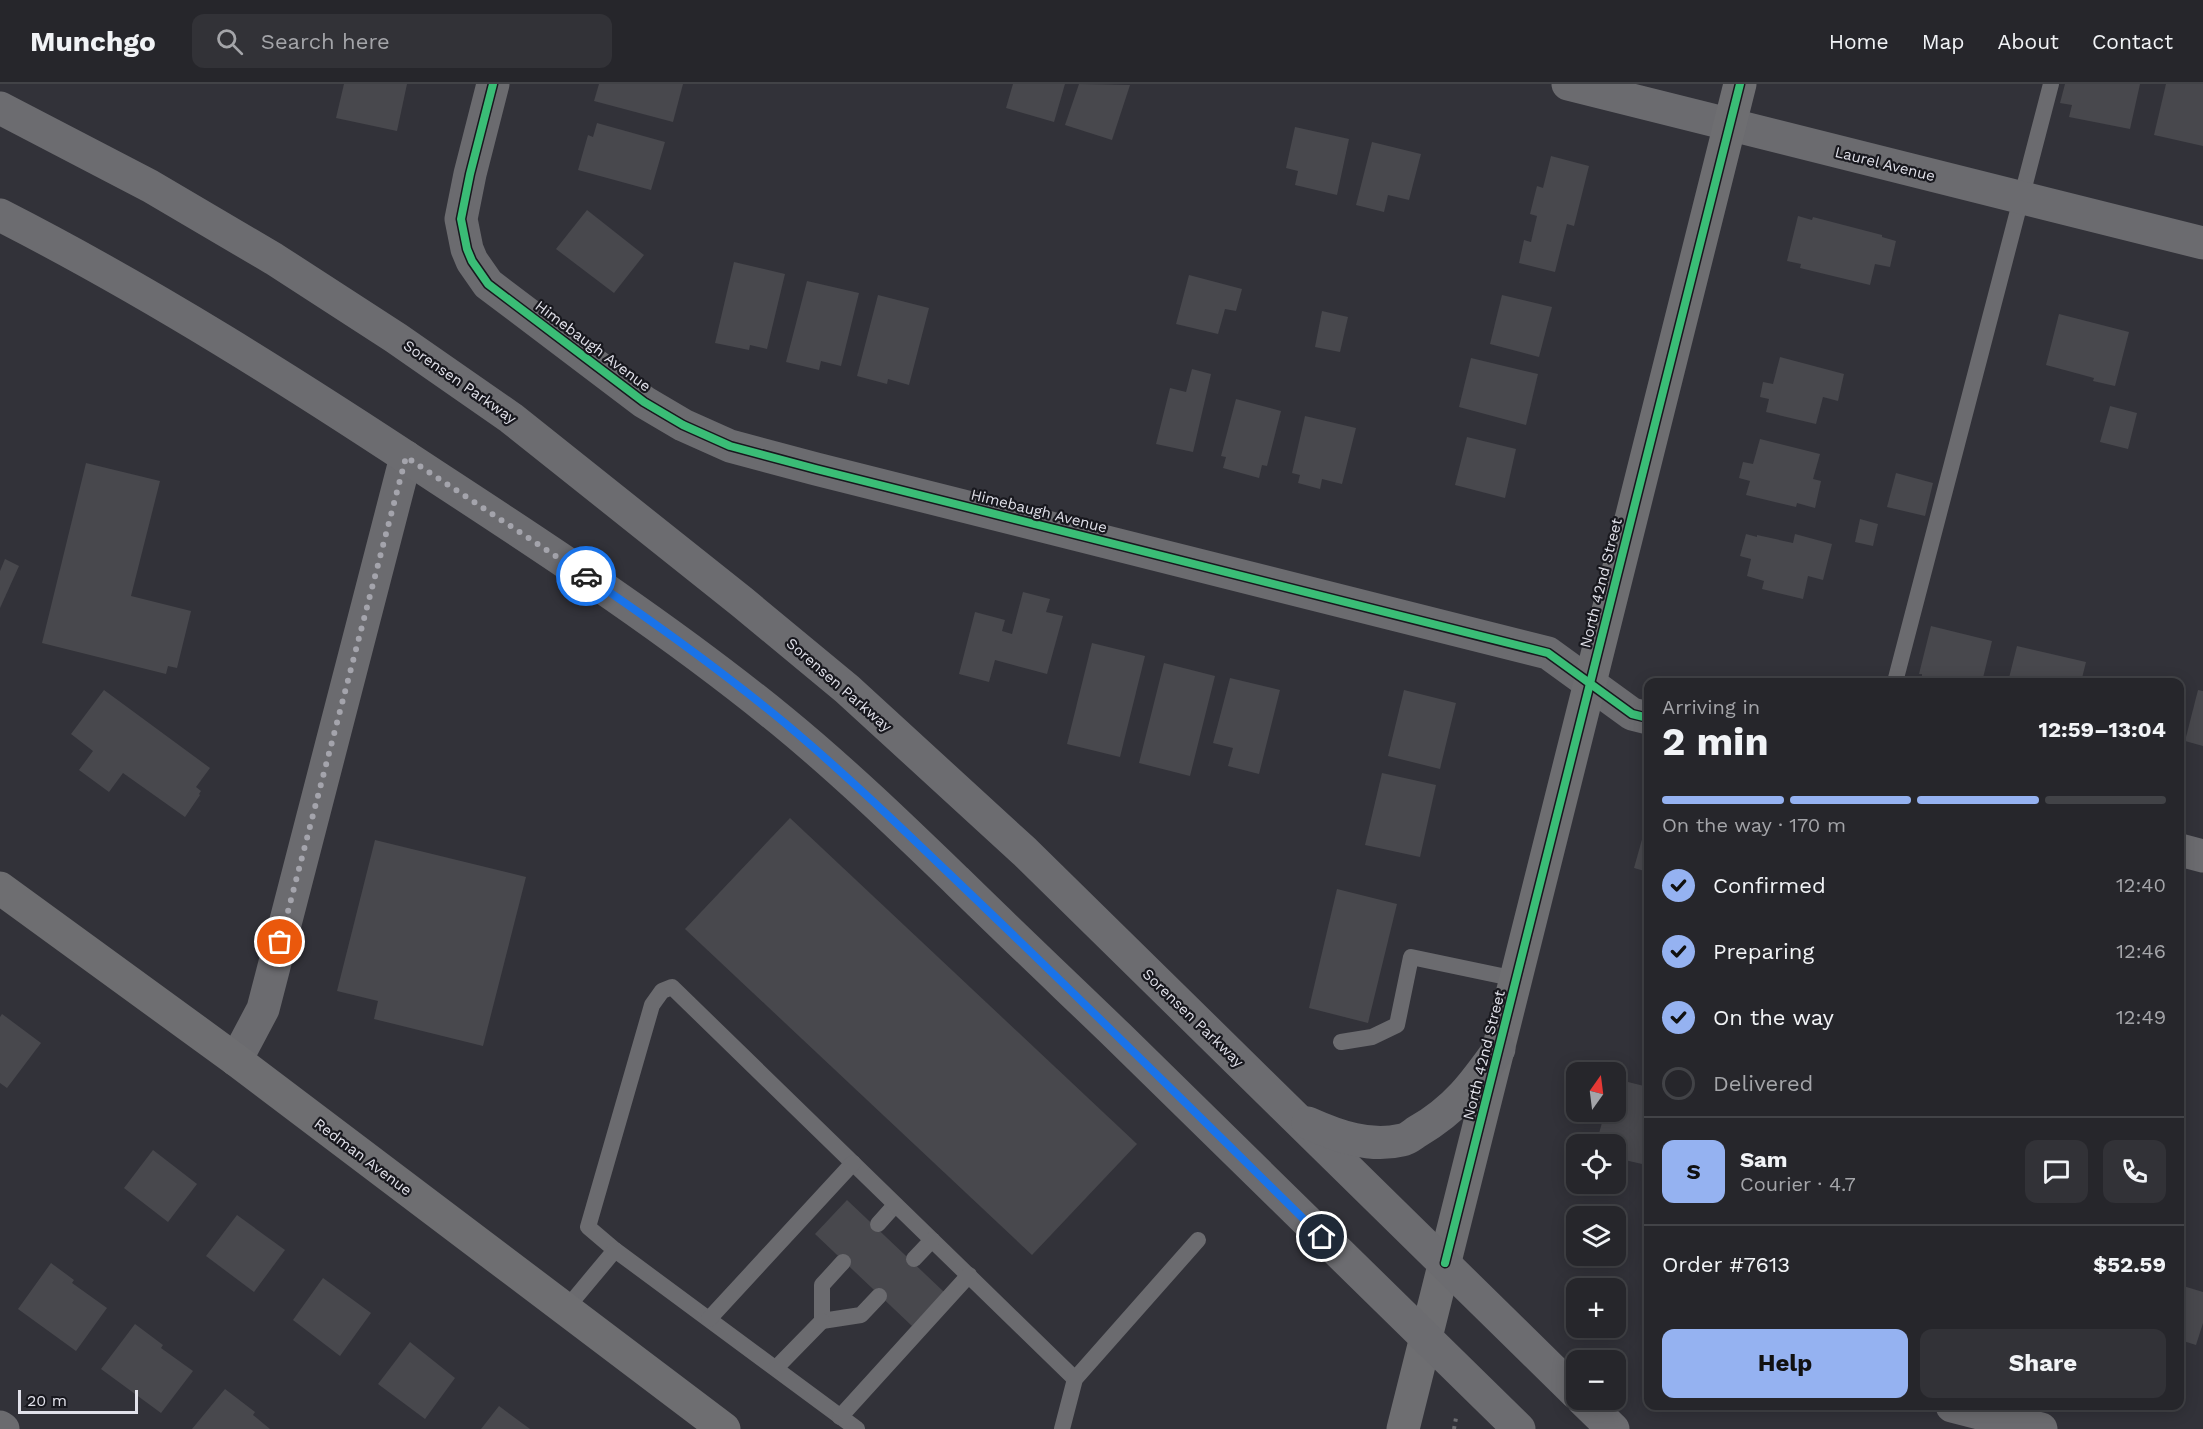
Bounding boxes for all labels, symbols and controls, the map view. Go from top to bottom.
search box [192,14,612,68]
text: Munchgo [30,25,156,58]
icon: search [213,25,246,58]
text: Search here [261,29,390,54]
text: Home [1829,29,1889,54]
text: Map [1922,29,1965,54]
text: About [1998,29,2059,54]
text: Contact [2092,29,2173,54]
street label: Laurel Avenue [1833,143,1937,185]
street label: Himebaugh Avenue [532,297,654,395]
street label: Sorensen Parkway [400,336,520,428]
street label: Himebaugh Avenue [969,485,1109,537]
street label: North 42nd Street [1576,516,1626,650]
courier [556,546,616,606]
icon: car [570,560,603,593]
street label: Sorensen Parkway [783,634,896,736]
text: Arriving in [1662,695,1760,719]
text: 12:59–13:04 [2038,717,2166,742]
text: 2 min [1662,719,1769,764]
text: On the way · 170 m [1662,813,1846,837]
icon: check [1662,869,1695,902]
text: Confirmed [1713,873,1826,898]
text: 12:40 [2116,873,2166,897]
pin [254,916,305,967]
icon: bag [263,925,296,958]
icon: check [1662,935,1695,968]
text: Preparing [1713,939,1814,964]
text: 12:46 [2116,939,2166,963]
street label: Sorensen Parkway [1139,965,1248,1071]
street label: North 42nd Street [1459,988,1509,1122]
icon: check [1662,1001,1695,1034]
text: On the way [1713,1005,1834,1030]
text: 12:49 [2116,1005,2166,1029]
north arrow [1566,1062,1626,1122]
map controls [1566,1062,1626,1410]
text: Delivered [1713,1071,1813,1096]
street label: Redman Avenue [311,1114,415,1200]
button: locate [1566,1134,1626,1194]
button: chat [2025,1140,2088,1203]
button: phone [2103,1140,2166,1203]
text: Sam [1740,1147,1788,1172]
text: S [1686,1159,1701,1184]
text: Courier · 4.7 [1740,1172,1856,1196]
button: layers [1566,1206,1626,1266]
pin [1296,1211,1347,1262]
icon: home [1305,1220,1338,1253]
text: Order #7613 [1662,1252,1790,1277]
text: $52.59 [2093,1252,2166,1277]
button: + [1566,1278,1626,1338]
button: Help [1662,1329,1908,1398]
button: Share [1920,1329,2166,1398]
button: − [1566,1350,1626,1410]
scale bar [18,1387,138,1414]
text: 20 m [27,1391,67,1410]

